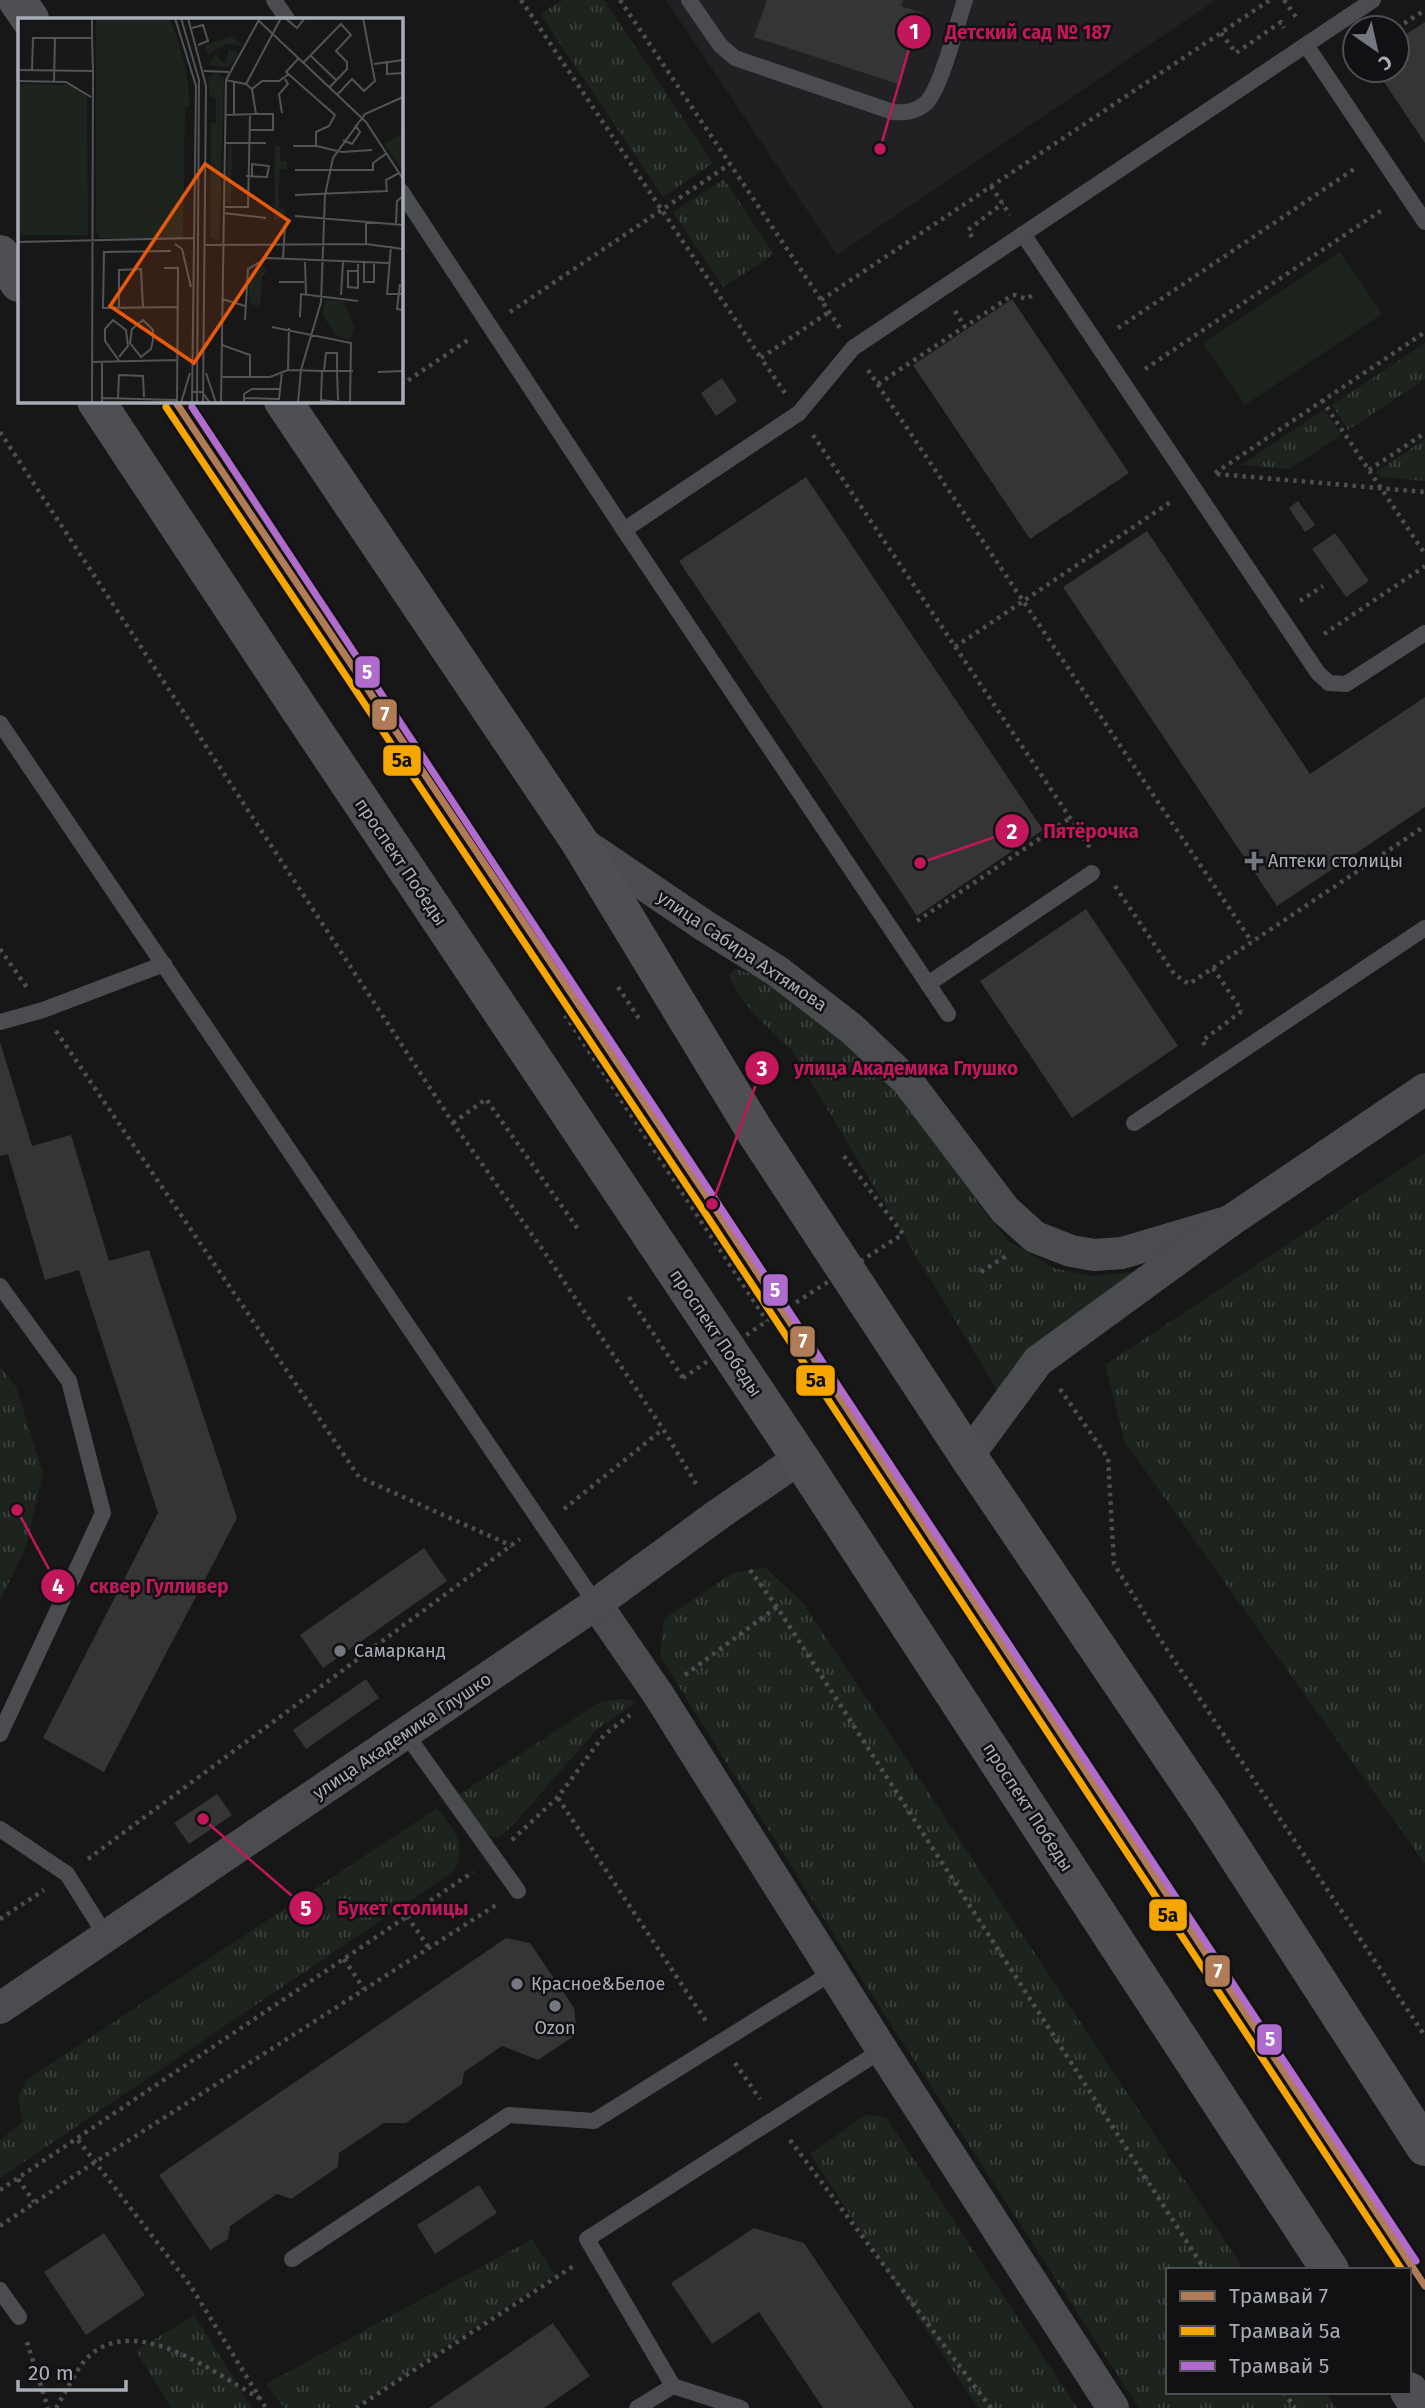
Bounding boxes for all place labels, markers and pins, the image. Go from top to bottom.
callout: Детский сад № 187 [896,12,1125,52]
callout: Пятёрочка [994,811,1153,851]
place label: Аптеки столицы [1268,850,1403,872]
marker: Аптеки столицы [1246,853,1262,869]
callout: улица Академика Глушко [745,1048,1032,1088]
callout: сквер Гулливер [40,1566,242,1606]
place label: Самарканд [354,1640,446,1662]
marker: Самарканд [332,1643,348,1659]
callout: Букет столицы [288,1888,482,1928]
place label: Красное&Белое [531,1973,665,1995]
marker: Красное&Белое [509,1976,525,1992]
marker: Ozon [547,1998,563,2014]
place label: Ozon [534,2017,576,2039]

